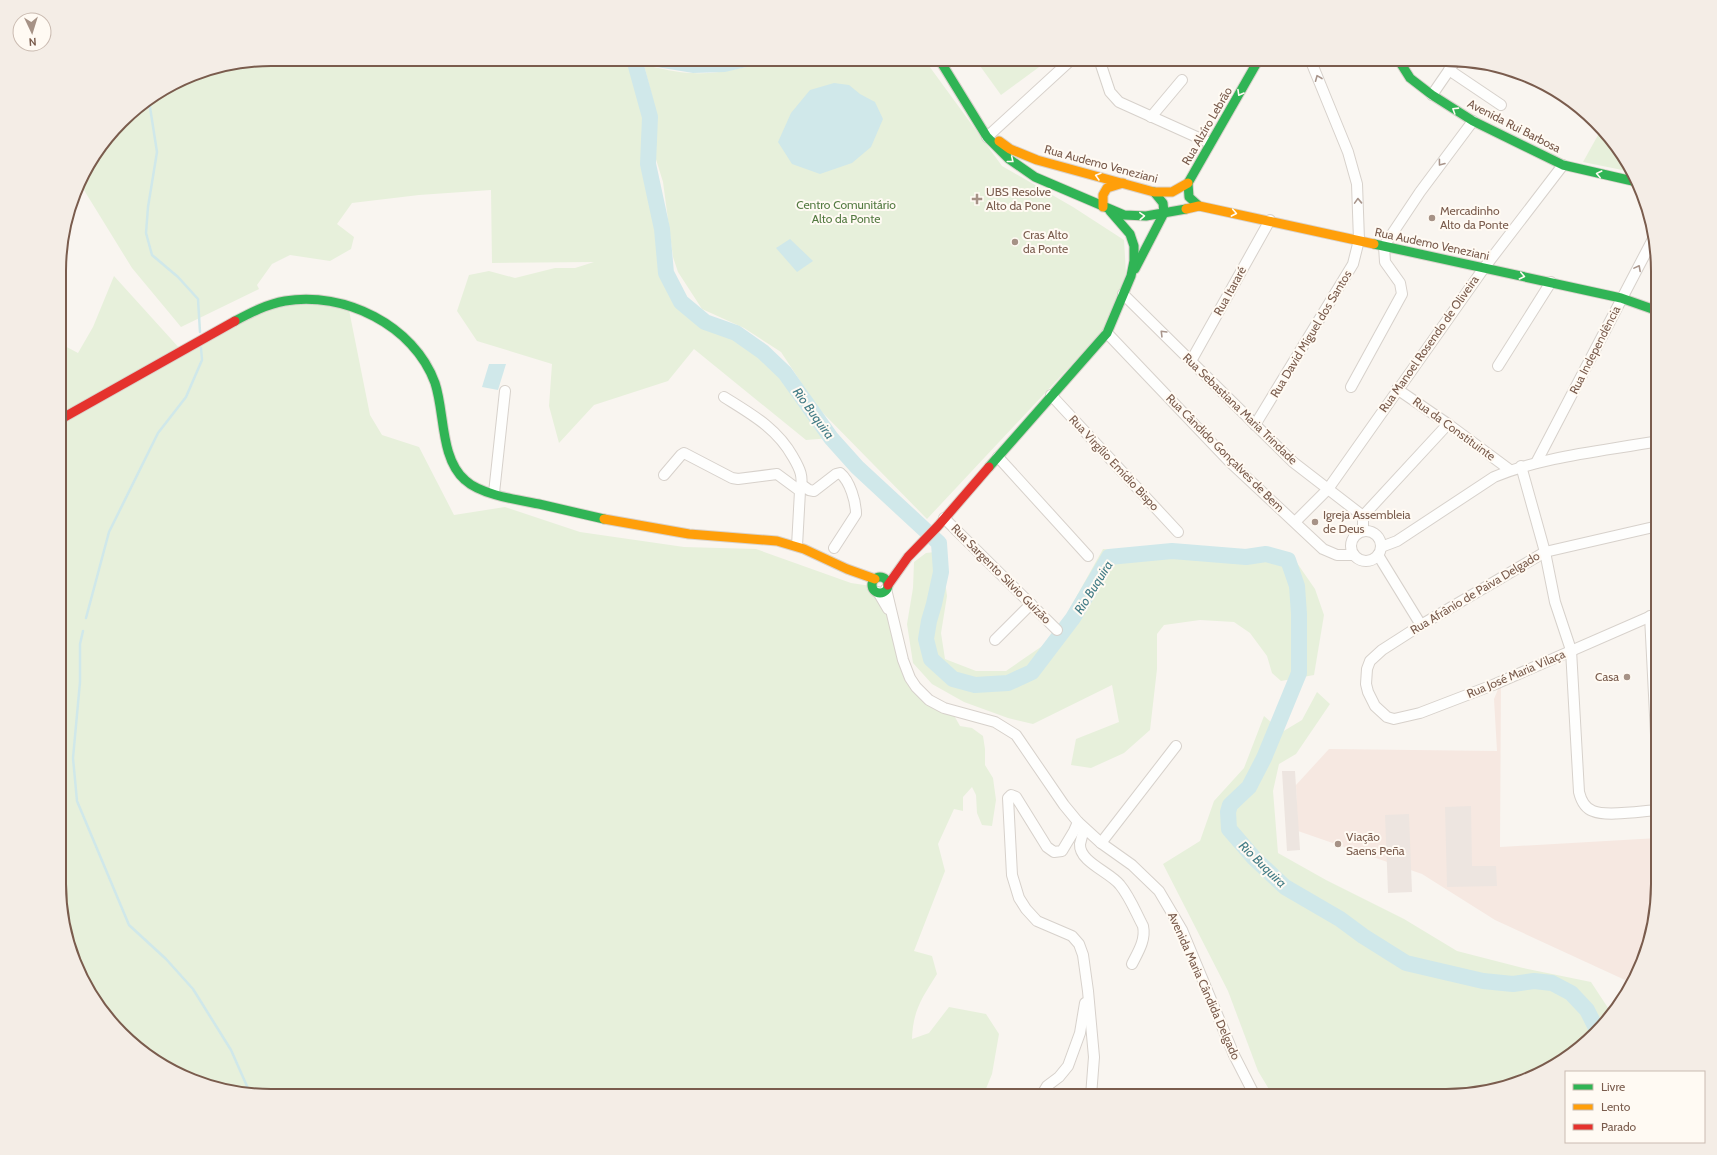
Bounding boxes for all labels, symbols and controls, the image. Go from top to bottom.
north arrow [12,12,52,52]
text: N [28,35,37,49]
one-way arrow [1315,75,1323,82]
street label: Rua Alzíro Lebrão [1178,84,1235,168]
one-way arrow [1237,89,1244,96]
street label: Avenida Rui Barbosa [1465,96,1564,156]
one-way arrow [1453,107,1460,114]
street label: Rua Audemo Veneziani [1043,141,1159,186]
one-way arrow [1007,156,1014,163]
one-way arrow [1439,159,1446,166]
one-way arrow [1596,171,1602,179]
one-way arrow [1095,172,1102,181]
place label: UBS Resolve Alto da Pone [986,184,1051,213]
marker: UBS Resolve Alto da Pone [971,193,983,205]
park label: Centro Comunitário Alto da Ponte [796,197,896,226]
one-way arrow [1354,198,1362,204]
place label: Mercadinho Alto da Ponte [1440,203,1509,232]
one-way arrow [1231,208,1237,217]
one-way arrow [1139,212,1145,221]
marker: Mercadinho Alto da Ponte [1427,213,1437,223]
street label: Rua Audemo Veneziani [1373,224,1491,263]
place label: Cras Alto da Ponte [1023,227,1069,256]
marker: Cras Alto da Ponte [1010,237,1020,247]
street label: Rua Itararé [1210,264,1249,318]
one-way arrow [1633,264,1640,272]
street label: Rua David Miguel dos Santos [1267,267,1355,400]
one-way arrow [1519,271,1525,279]
street label: Rua Manoel Rosendo de Oliveira [1376,272,1482,415]
street label: Rua Independência [1566,303,1623,396]
one-way arrow [1160,330,1168,338]
street label: Rua Sebastiana Maria Trindade [1180,350,1301,467]
water label: Rio Buquira [790,384,838,442]
street label: Rua Cândido Gonçalves de Bem [1163,390,1288,515]
street label: Rua da Constituinte [1410,394,1499,464]
street label: Rua Virgílio Emídio Bispo [1066,412,1163,514]
place label: Igreja Assembleia de Deus [1323,507,1411,536]
marker: Igreja Assembleia de Deus [1310,517,1320,527]
street label: Rua Sargento Silvio Guizão [948,521,1055,627]
street label: Rua Afrânio de Paiva Delgado [1407,548,1543,637]
water label: Rio Buquira [1070,557,1116,617]
street label: Rua José Maria Vilaça [1464,646,1568,701]
place label: Casa [1595,669,1619,684]
marker: Casa [1622,672,1632,682]
place label: Viação Saens Peña [1346,829,1405,858]
water label: Rio Buquira [1236,837,1290,891]
marker: Viação Saens Peña [1333,839,1343,849]
street label: Avenida Maria Cândida Delgado [1165,910,1244,1062]
legend [1565,1071,1705,1143]
text: Livre [1601,1079,1625,1094]
text: Lento [1601,1099,1631,1114]
text: Parado [1601,1119,1637,1134]

